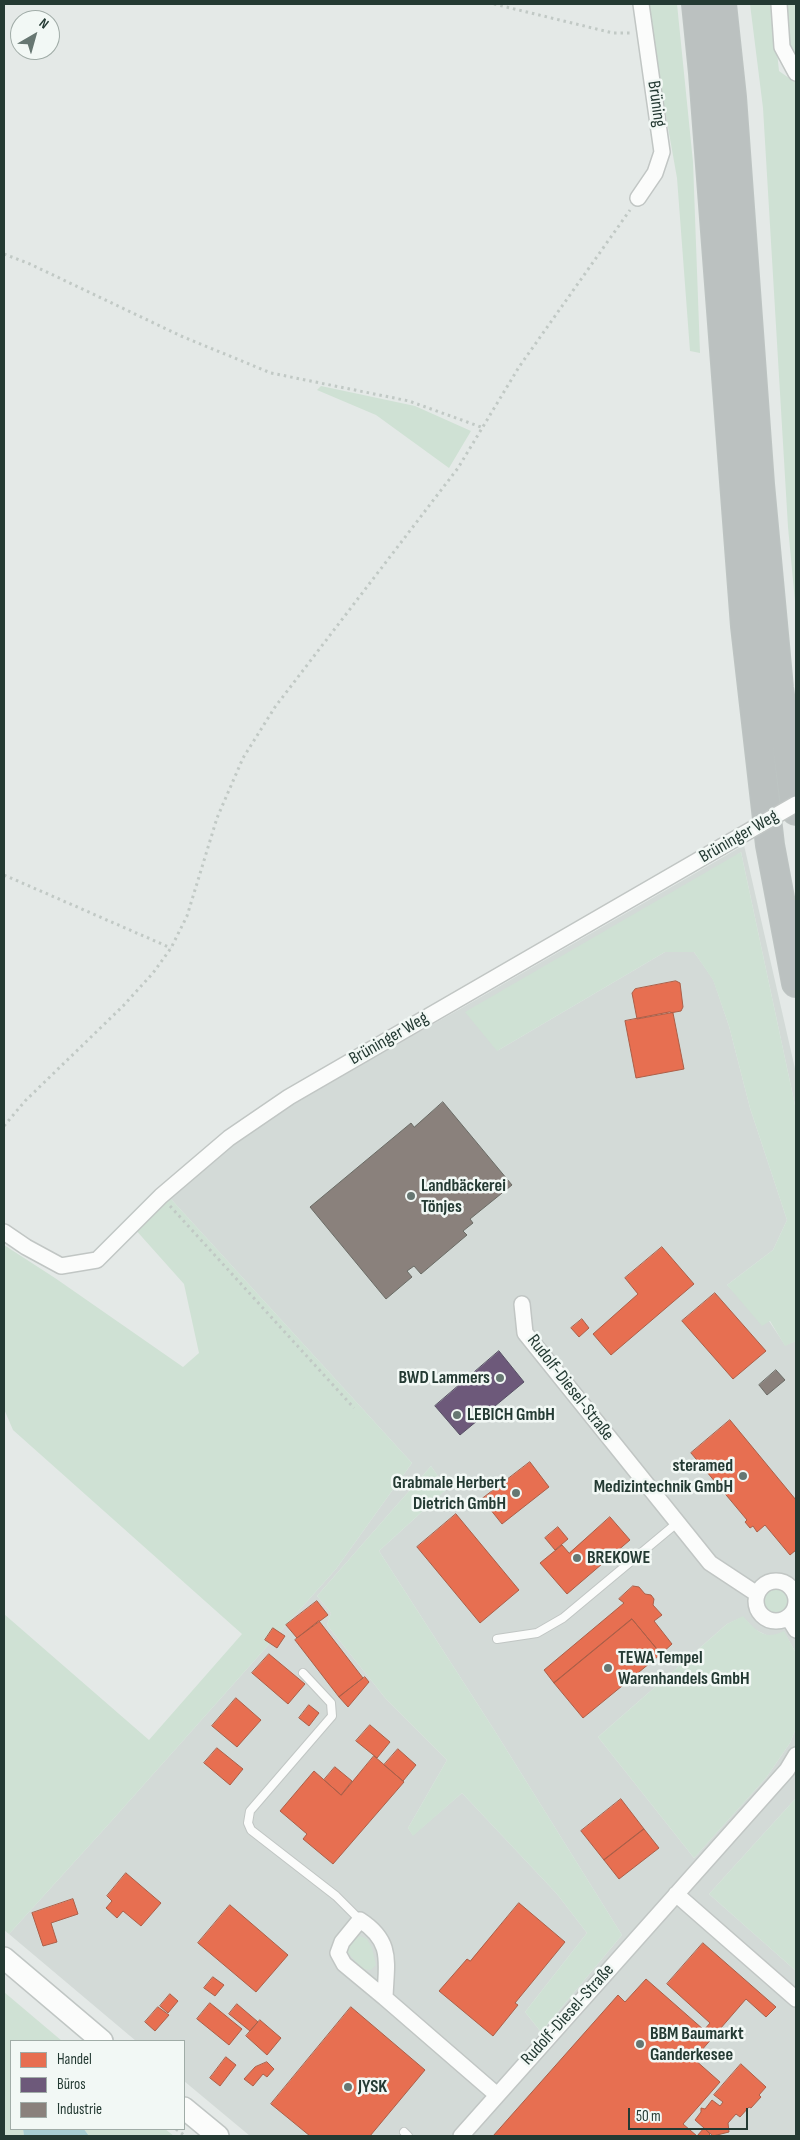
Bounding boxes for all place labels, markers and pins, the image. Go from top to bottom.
place label: Landbäckerei Tönjes [421,1175,506,1218]
marker: Landbäckerei Tönjes [405,1190,417,1202]
place label: BWD Lammers [398,1367,490,1389]
marker: BWD Lammers [494,1372,506,1384]
place label: LEBICH GmbH [467,1404,555,1426]
marker: LEBICH GmbH [451,1409,463,1421]
place label: steramed Medizintechnik GmbH [594,1455,733,1498]
marker: steramed Medizintechnik GmbH [737,1470,749,1482]
place label: Grabmale Herbert Dietrich GmbH [392,1472,506,1515]
marker: Grabmale Herbert Dietrich GmbH [510,1487,522,1499]
place label: BREKOWE [587,1547,650,1569]
marker: BREKOWE [571,1552,583,1564]
place label: TEWA Tempel Warenhandels GmbH [618,1647,750,1690]
marker: TEWA Tempel Warenhandels GmbH [602,1662,614,1674]
place label: BBM Baumarkt Ganderkesee [650,2023,744,2066]
marker: BBM Baumarkt Ganderkesee [634,2038,646,2050]
place label: JYSK [358,2076,387,2098]
marker: JYSK [342,2081,354,2093]

